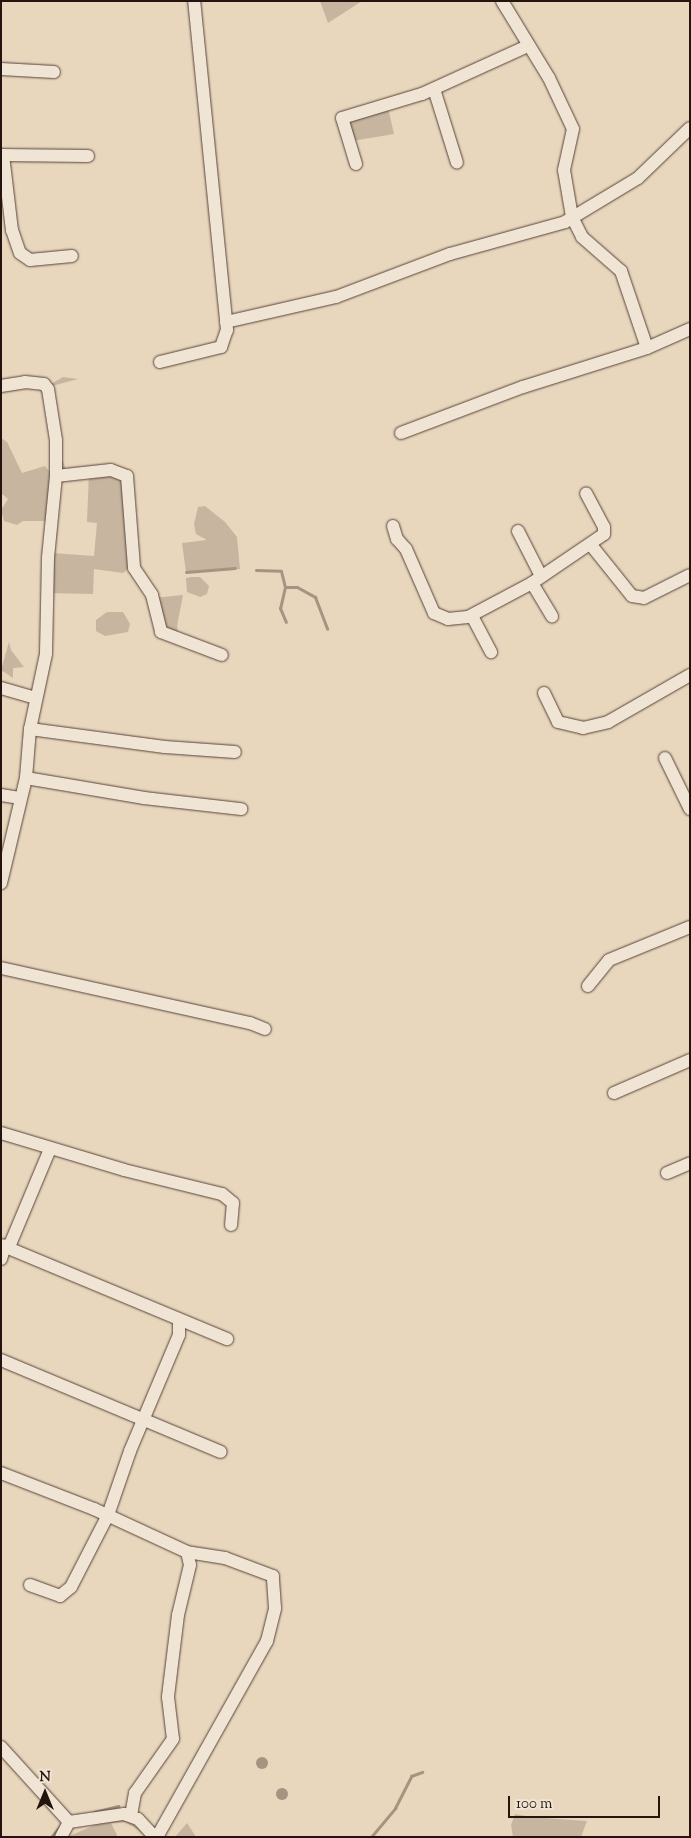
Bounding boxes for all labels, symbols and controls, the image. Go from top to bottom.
north arrow [20,1768,70,1818]
text: N [39,1768,51,1788]
scale bar [511,1786,664,1818]
text: 100 m [516,1794,552,1815]

